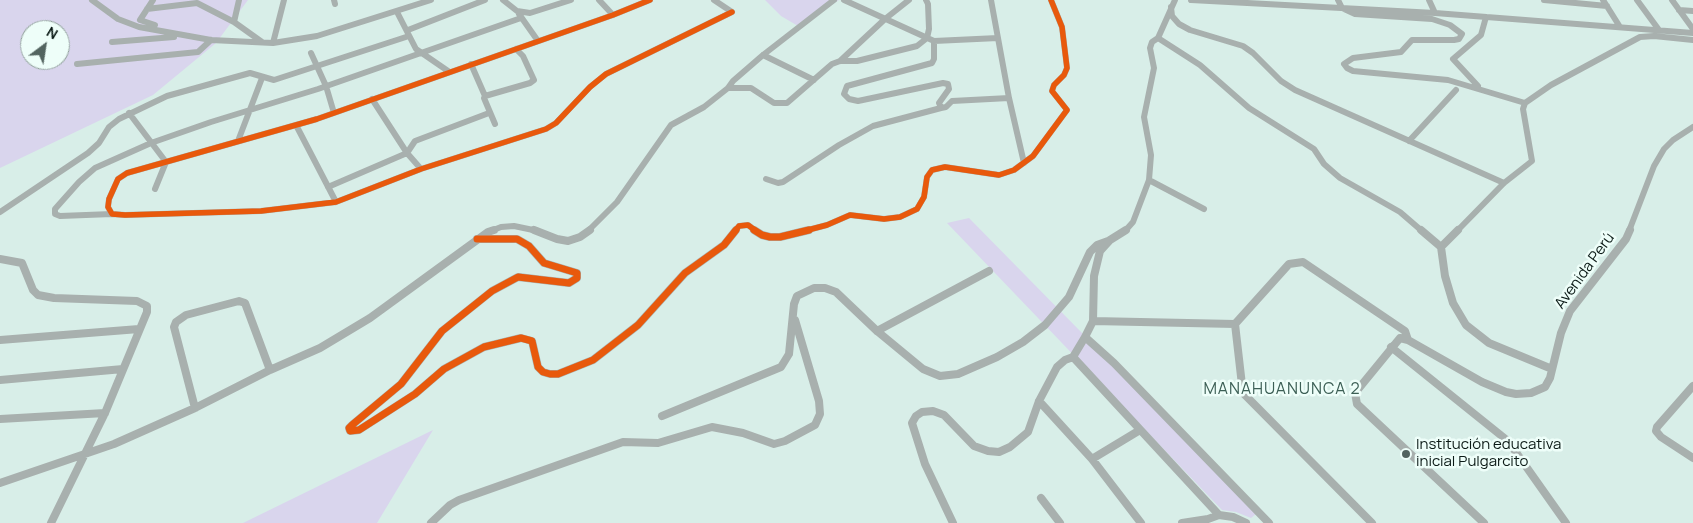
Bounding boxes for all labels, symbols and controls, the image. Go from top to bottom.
north arrow [20,20,70,70]
text: N [43,22,62,43]
street label: Avenida Perú [1551,230,1619,312]
district label: MANAHUANUNCA 2 [1202,380,1362,400]
place label: Institución educativa inicial Pulgarcito [1416,436,1561,471]
marker: Institución educativa inicial Pulgarcito [1400,448,1412,460]

